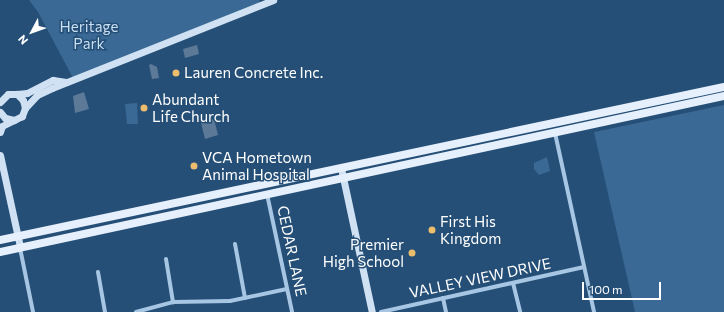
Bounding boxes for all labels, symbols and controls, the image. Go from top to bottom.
north arrow [12,12,52,52]
park label: Heritage Park [60,17,118,52]
text: N [15,33,30,48]
place label: Lauren Concrete Inc. [184,64,323,82]
marker: Lauren Concrete Inc. [171,68,181,78]
place label: Abundant Life Church [152,90,230,125]
marker: Abundant Life Church [139,103,149,113]
place label: VCA Hometown Animal Hospital [202,148,312,183]
marker: VCA Hometown Animal Hospital [189,161,199,171]
street label: CEDAR LANE [274,204,310,298]
place label: First His Kingdom [440,212,501,247]
marker: First His Kingdom [427,225,437,235]
place label: Premier High School [323,235,404,270]
marker: Premier High School [407,248,417,258]
street label: VALLEY VIEW DRIVE [408,254,552,302]
scale bar [584,274,663,300]
text: 100 m [589,282,623,296]

